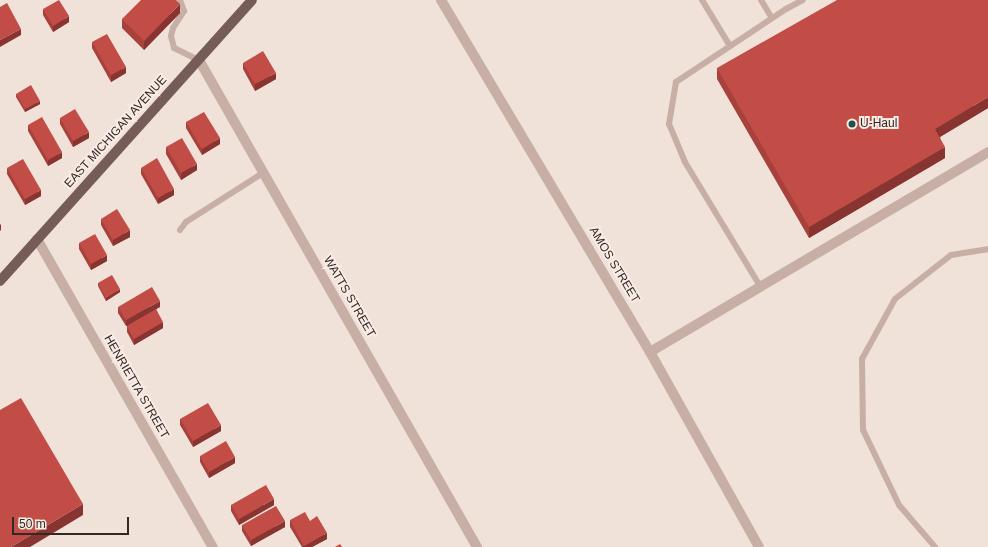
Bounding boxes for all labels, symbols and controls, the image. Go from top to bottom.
street label: EAST MICHIGAN AVENUE [62,73,170,191]
place label: U-Haul [860,117,897,131]
marker: U-Haul [847,119,857,129]
street label: AMOS STREET [586,224,642,306]
street label: WATTS STREET [320,254,378,340]
street label: HENRIETTA STREET [100,332,172,442]
scale bar [14,509,131,535]
text: 50 m [19,517,46,531]

